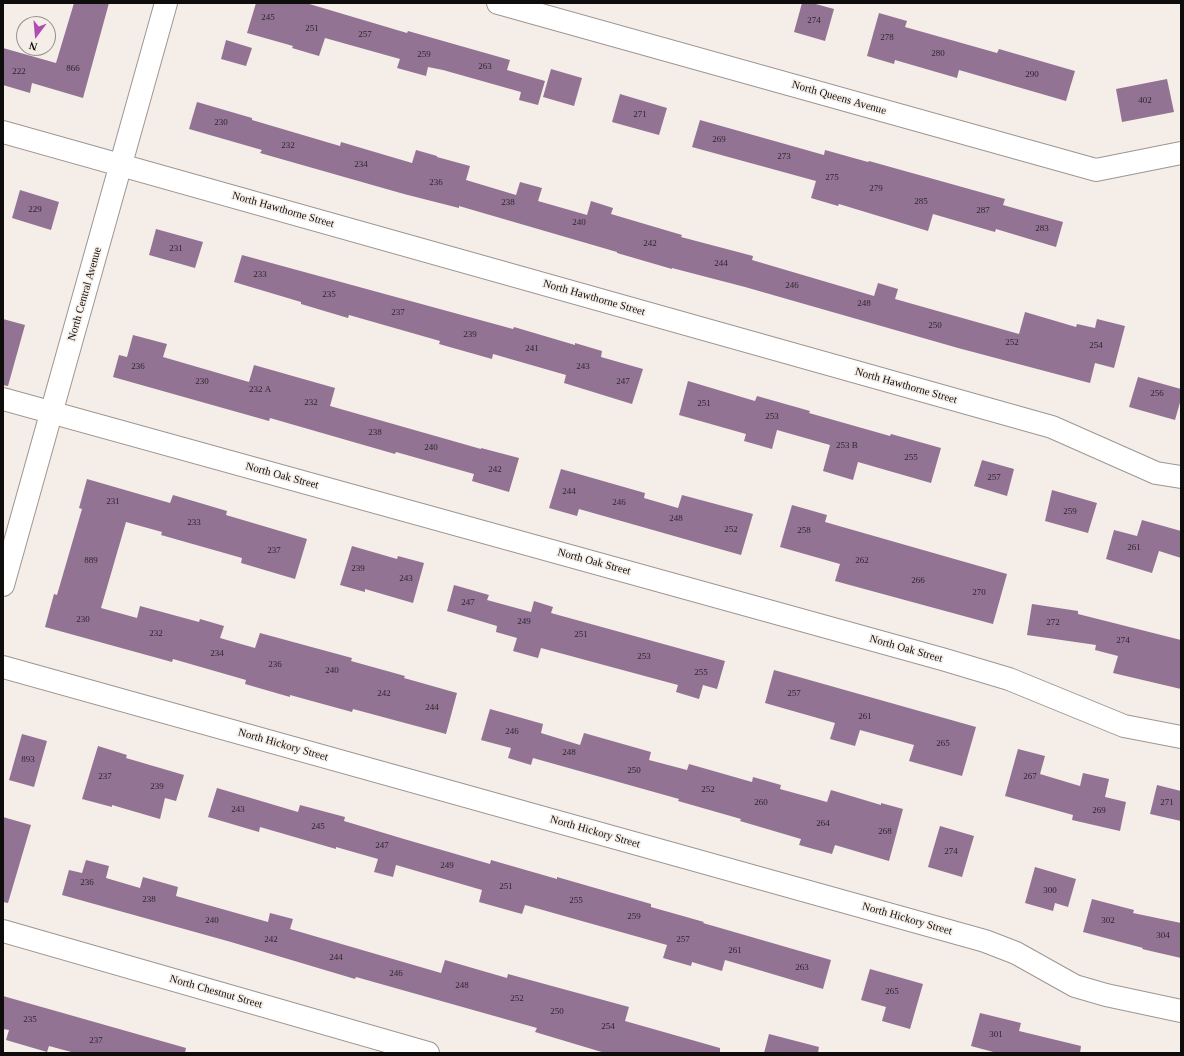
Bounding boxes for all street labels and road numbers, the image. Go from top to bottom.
street label: North Queens Avenue [790,78,888,118]
street label: North Hawthorne Street [230,189,336,231]
street label: North Central Avenue [65,246,105,342]
street label: North Hawthorne Street [541,277,647,319]
street label: North Hawthorne Street [853,365,959,407]
street label: North Oak Street [244,460,320,492]
street label: North Oak Street [556,546,632,578]
street label: North Oak Street [868,632,944,666]
street label: North Hickory Street [237,726,329,764]
street label: North Hickory Street [549,813,641,851]
street label: North Hickory Street [861,900,953,938]
street label: North Chestnut Street [168,972,264,1012]

